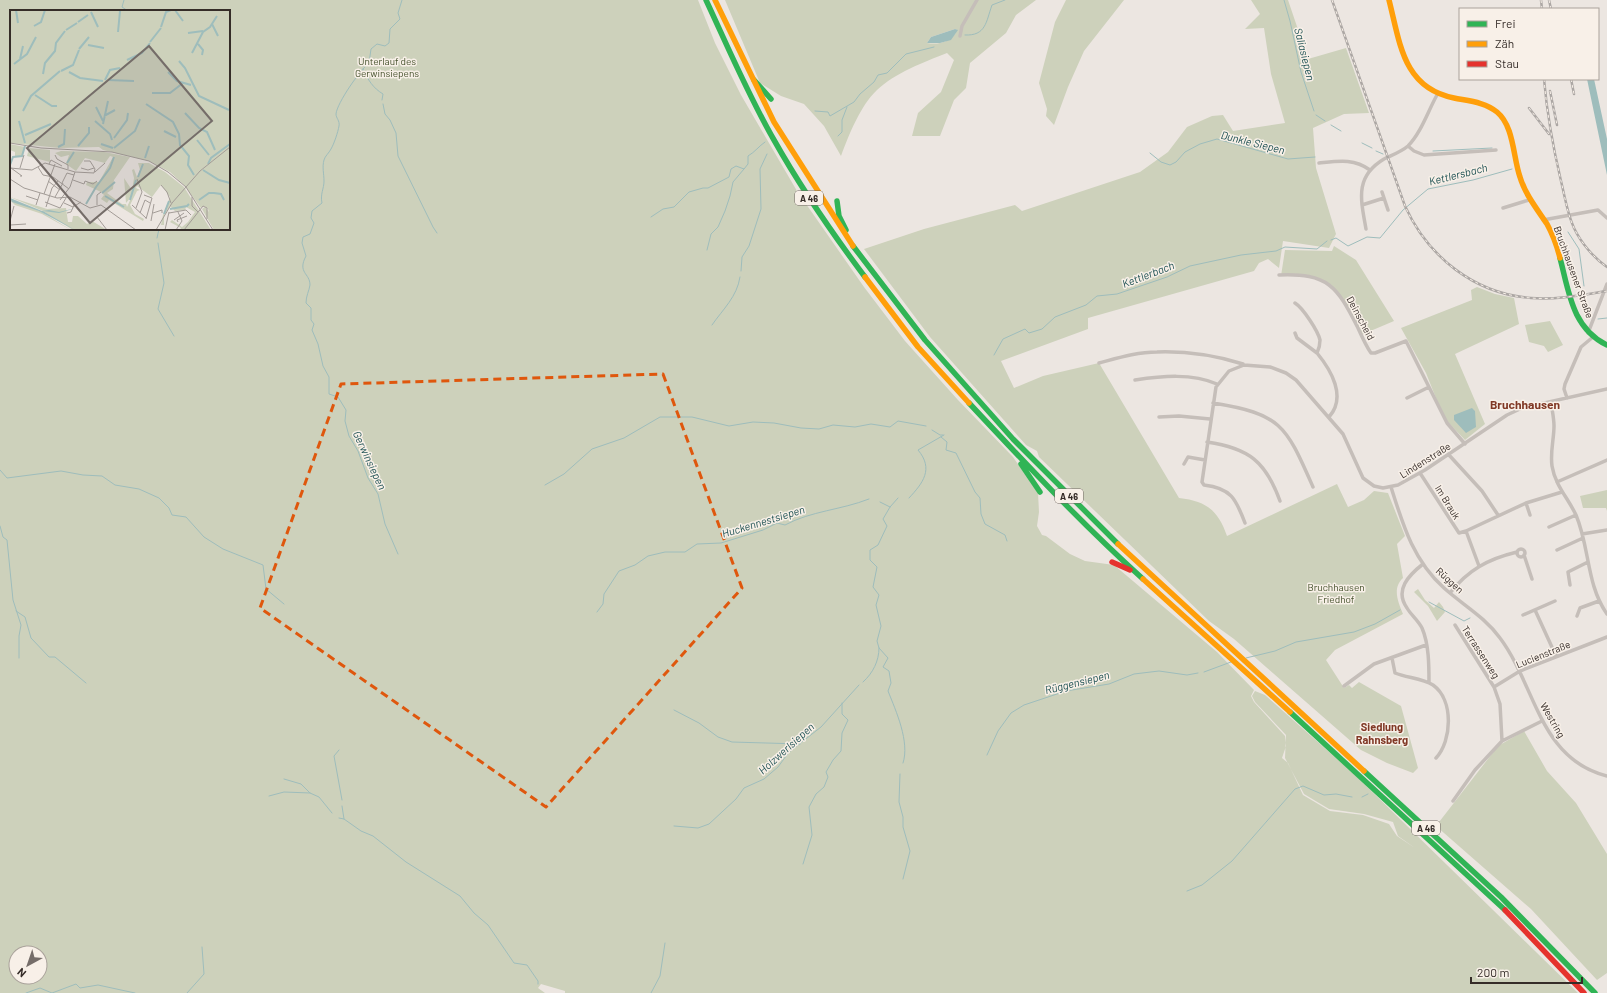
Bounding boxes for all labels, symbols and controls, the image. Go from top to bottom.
legend [1459,8,1599,80]
inset map [10,10,230,230]
text: Frei [1495,16,1515,30]
water label: Saliasiepen [1292,26,1318,82]
text: Zäh [1495,36,1514,50]
park label: Unterlauf des Gerwinsiepens [355,55,419,79]
text: Stau [1495,56,1519,70]
water label: Dunkle Siepen [1220,128,1287,156]
water label: Kettlersbach [1427,160,1489,188]
road number: A 46 [795,191,823,205]
street label: Bruchhausener Straße [1552,224,1596,320]
water label: Kettlerbach [1120,258,1176,290]
street label: Deinscheid [1344,294,1378,342]
district label: Bruchhausen [1490,397,1560,411]
water label: Gerwinsiepen [351,429,389,492]
street label: Lindenstraße [1397,440,1453,480]
street label: Im Brauk [1433,483,1463,521]
road number: A 46 [1055,489,1083,503]
water label: Huckennestsiepen [720,502,806,540]
street label: Rüggen [1434,565,1466,595]
park label: Bruchhausen Friedhof [1307,581,1365,605]
street label: Terrassenweg [1459,623,1503,681]
street label: Lucienstraße [1514,638,1572,670]
water label: Rüggensiepen [1043,668,1111,696]
street label: Westring [1538,700,1568,740]
water label: Holzwerlsiepen [756,719,817,776]
district label: Siedlung Rahnsberg [1356,720,1408,746]
road number: A 46 [1412,821,1440,835]
north arrow [8,945,48,985]
scale bar [1471,959,1582,985]
text: 200 m [1477,965,1509,979]
text: N [14,966,28,980]

